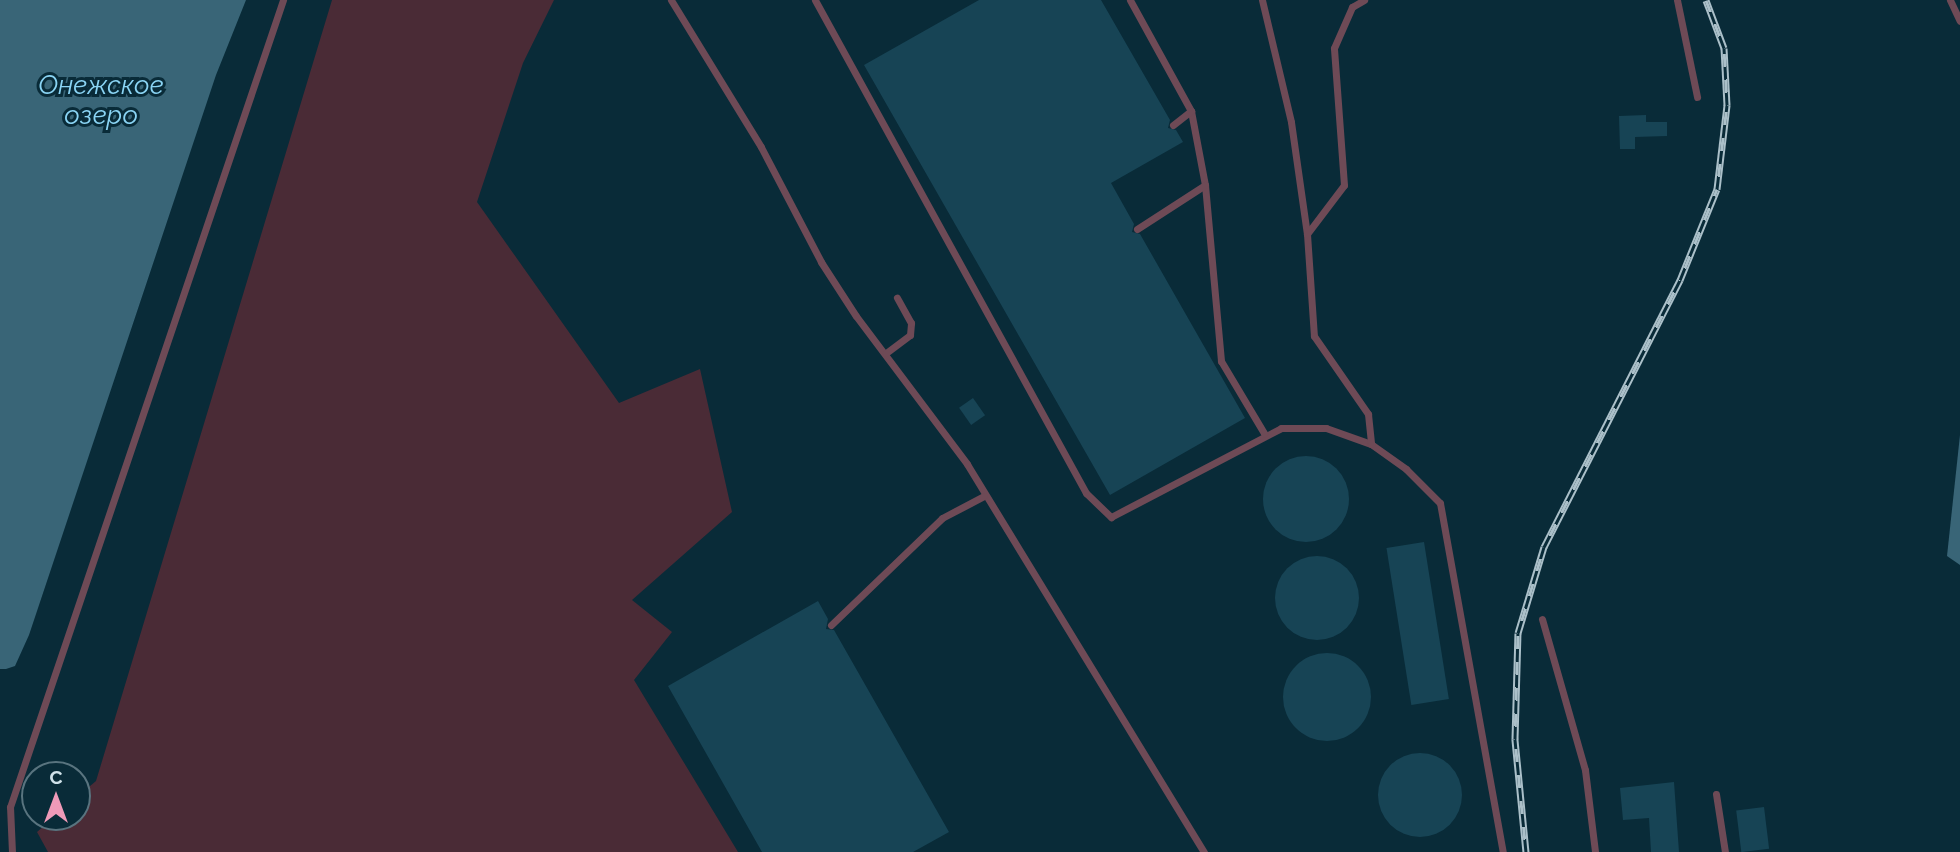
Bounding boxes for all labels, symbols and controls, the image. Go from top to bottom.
water label: Онежское озеро [38,70,164,132]
north arrow [21,761,91,831]
text: С [49,766,63,788]

